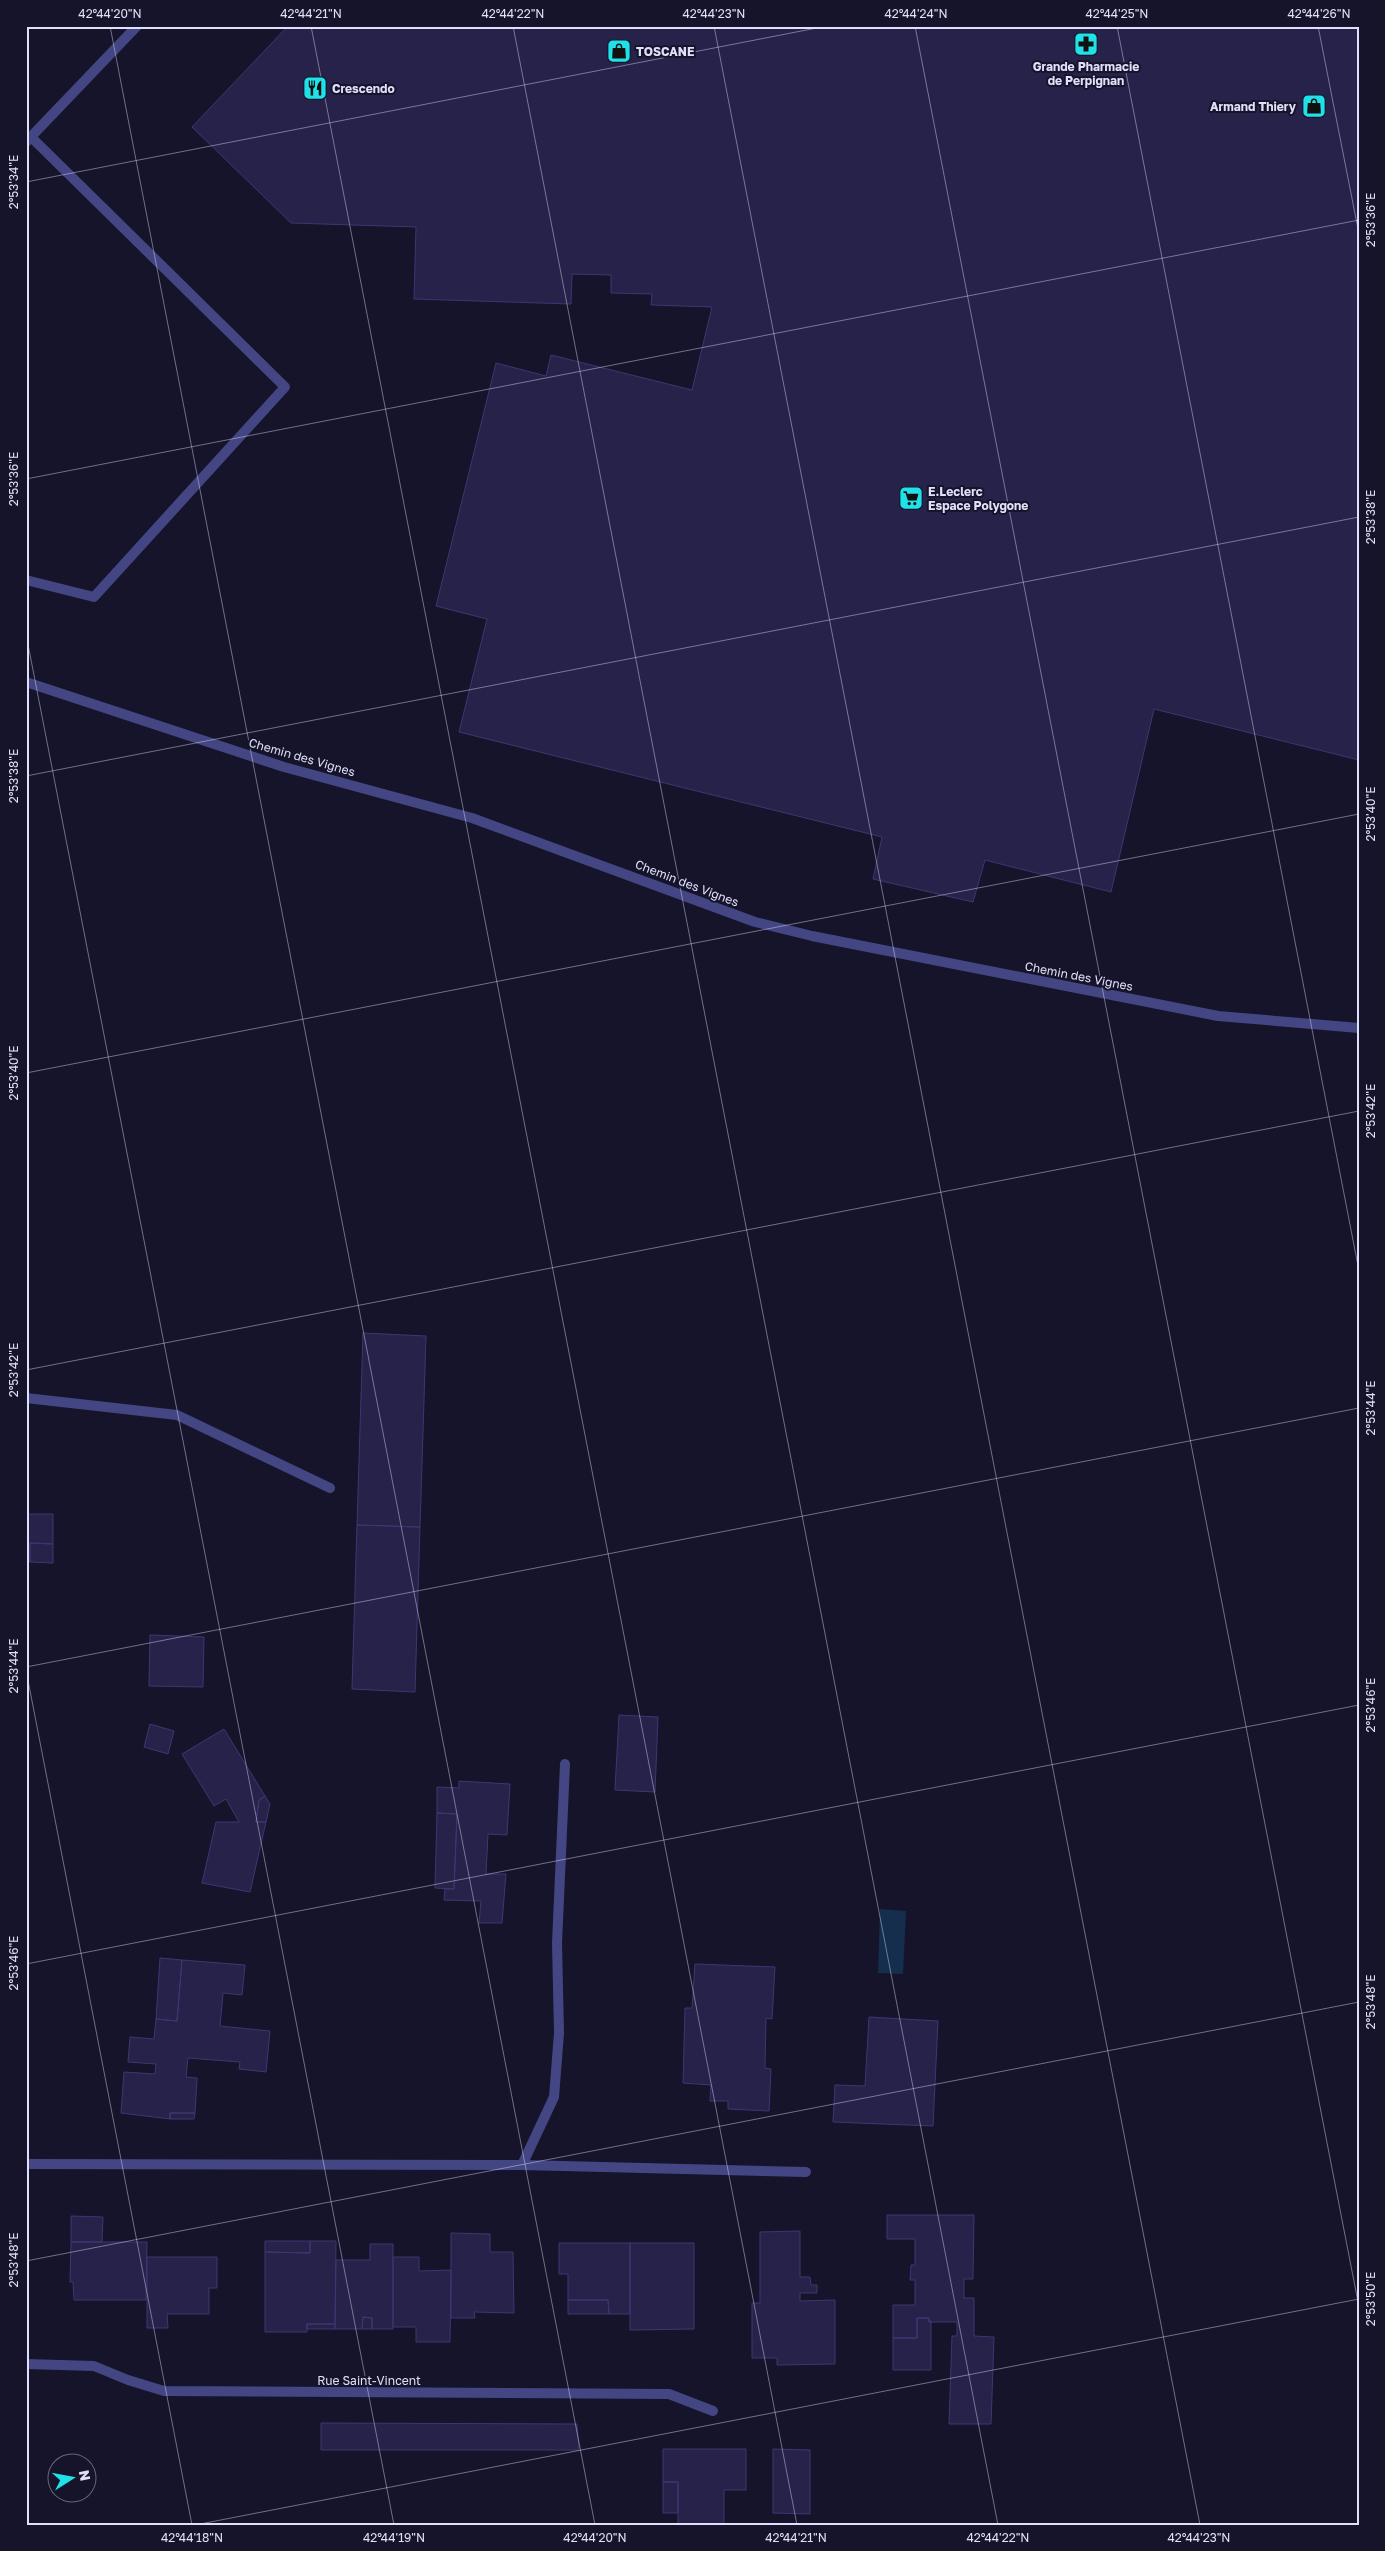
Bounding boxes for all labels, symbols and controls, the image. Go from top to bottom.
text: 42°44'20"N [78,6,142,21]
text: 42°44'21"N [280,6,342,21]
text: 42°44'22"N [482,6,544,21]
text: 42°44'23"N [683,6,745,21]
text: 42°44'24"N [884,6,948,21]
text: 42°44'25"N [1086,6,1148,21]
text: 42°44'26"N [1287,6,1351,21]
pharmacy icon: Grande Pharmacie de Perpignan [1073,31,1099,57]
shop icon: TOSCANE [606,38,632,64]
place label: TOSCANE [636,44,694,59]
place label: Grande Pharmacie de Perpignan [1033,59,1139,88]
restaurant icon: Crescendo [302,75,328,101]
place label: Crescendo [332,81,395,96]
shop icon: Armand Thiery [1301,93,1327,119]
place label: Armand Thiery [1210,99,1297,114]
text: 2°53'34"E [6,155,21,209]
text: 2°53'36"E [1363,193,1378,247]
text: 2°53'36"E [6,452,21,506]
place label: E.Leclerc Espace Polygone [928,484,1028,513]
supermarket icon: E.Leclerc Espace Polygone [898,485,924,511]
text: 2°53'38"E [1363,490,1378,544]
street label: Chemin des Vignes [247,735,357,779]
text: 2°53'38"E [6,749,21,803]
text: 2°53'40"E [1363,786,1378,842]
street label: Chemin des Vignes [633,856,741,910]
street label: Chemin des Vignes [1024,958,1134,994]
text: 2°53'40"E [6,1045,21,1101]
text: 2°53'42"E [1363,1084,1378,1138]
text: 2°53'42"E [6,1343,21,1397]
text: 2°53'44"E [1363,1381,1378,1435]
text: 2°53'44"E [6,1639,21,1693]
text: 2°53'46"E [1363,1678,1378,1732]
text: 2°53'46"E [6,1936,21,1990]
text: 2°53'48"E [1363,1975,1378,2029]
text: 2°53'48"E [6,2233,21,2287]
text: 2°53'50"E [1363,2272,1378,2326]
street label: Rue Saint-Vincent [317,2373,421,2388]
north arrow [48,2454,98,2504]
text: N [76,2469,95,2482]
text: 42°44'18"N [161,2530,223,2545]
text: 42°44'19"N [363,2530,425,2545]
text: 42°44'20"N [563,2530,627,2545]
text: 42°44'21"N [765,2530,827,2545]
text: 42°44'22"N [967,2530,1029,2545]
text: 42°44'23"N [1168,2530,1230,2545]

